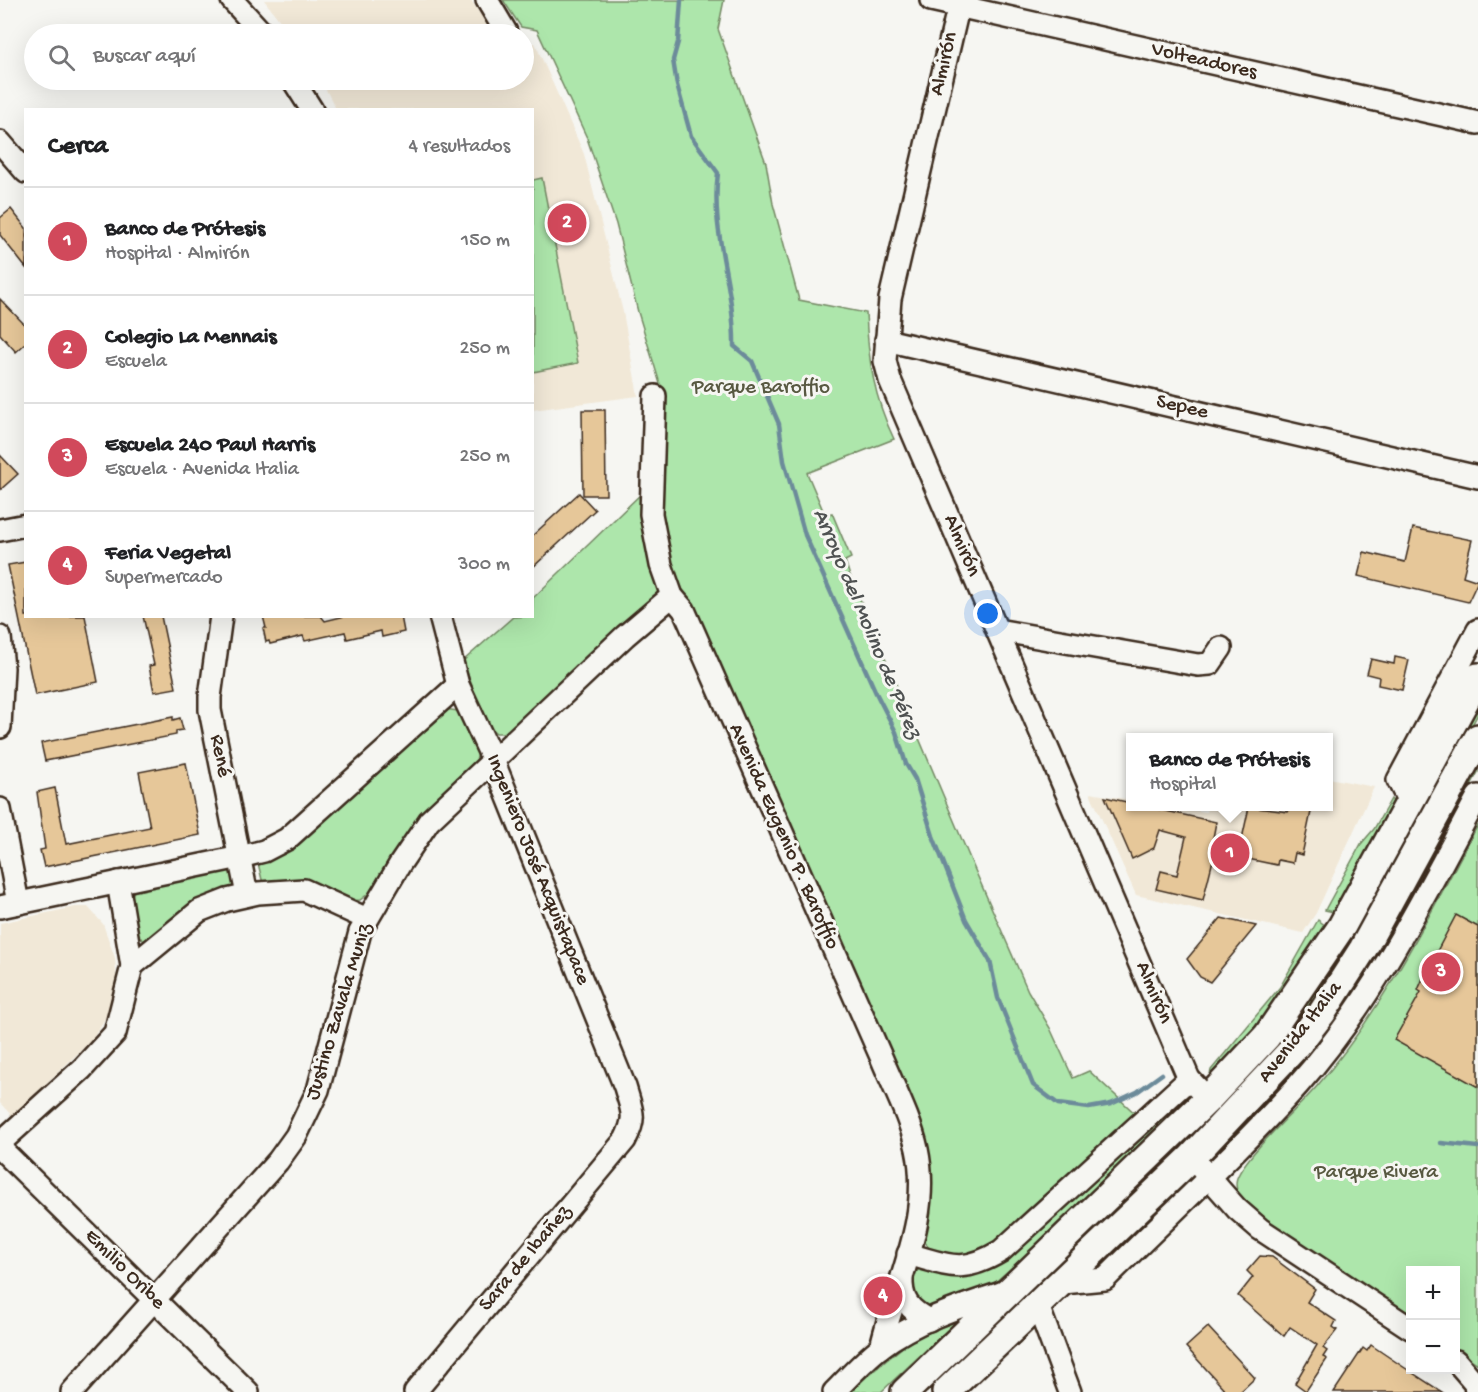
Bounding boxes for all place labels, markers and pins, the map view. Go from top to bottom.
pin: 2 [548,200,586,246]
pin: 1 [1210,830,1250,876]
pin: 3 [1422,950,1460,994]
pin: 4 [864,1274,902,1318]

